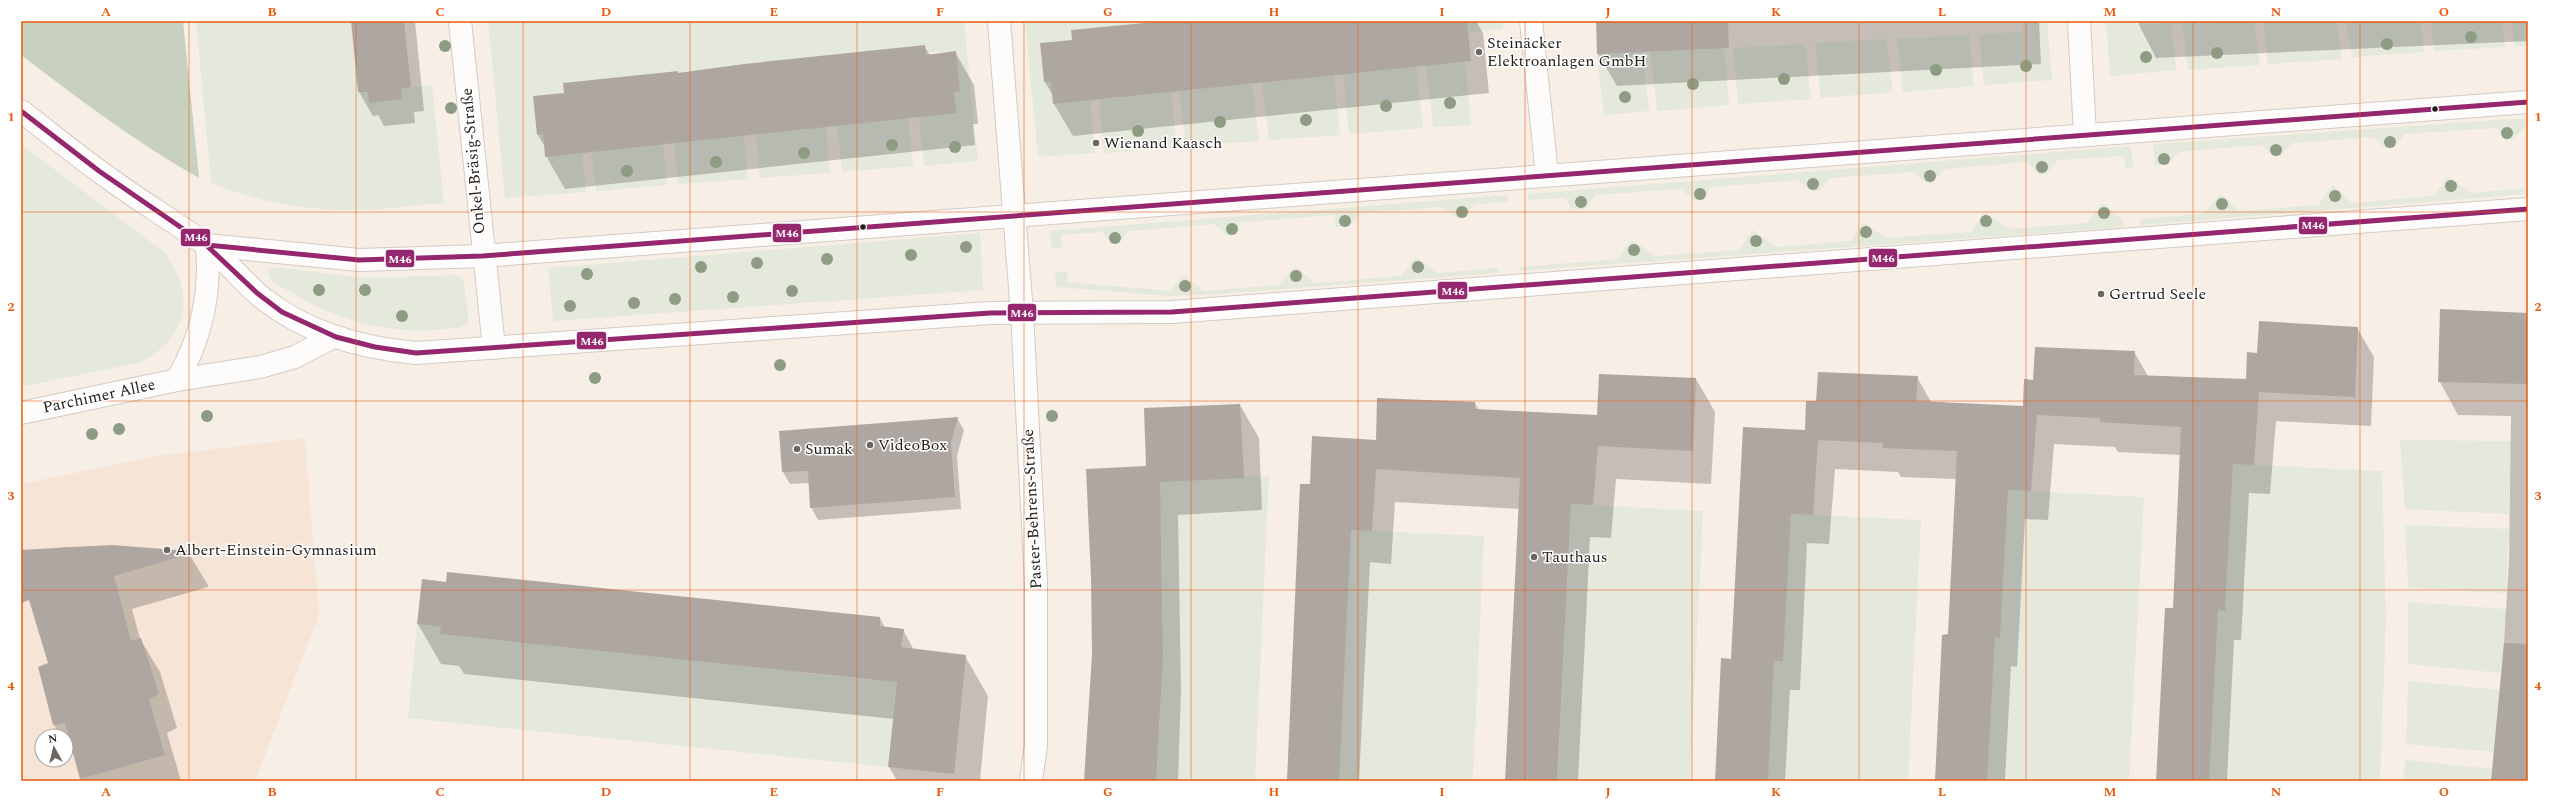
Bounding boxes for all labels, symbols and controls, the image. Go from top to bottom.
text: A [101,2,111,22]
text: B [267,2,277,22]
text: C [435,2,445,22]
text: D [601,2,611,22]
text: E [770,2,779,22]
text: F [936,2,944,22]
text: G [1103,2,1113,22]
text: H [1269,2,1280,22]
text: I [1439,2,1445,22]
text: J [1605,2,1611,22]
text: K [1771,2,1781,22]
text: L [1938,2,1946,22]
text: M [2104,2,2117,22]
text: N [2271,2,2282,22]
text: O [2439,2,2449,22]
place label: Steinäcker Elektroanlagen GmbH [1487,31,1646,73]
marker: Steinäcker Elektroanlagen GmbH [1474,47,1484,57]
street label: Onkel-Bräsig-Straße [455,87,491,235]
unlabelled marker [2430,104,2440,114]
text: 1 [7,107,15,127]
text: 1 [2534,107,2542,127]
place label: Wienand Kaasch [1104,131,1222,155]
marker: Wienand Kaasch [1091,138,1101,148]
line badge: M46 [2298,216,2328,235]
text: M46 [2301,217,2325,234]
unlabelled marker [858,222,868,232]
line badge: M46 [772,223,802,243]
text: M46 [775,225,799,242]
line badge: M46 [180,228,211,247]
text: M46 [184,229,208,246]
line badge: M46 [1868,248,1898,268]
line badge: M46 [385,249,415,268]
text: M46 [1871,250,1895,267]
text: M46 [388,251,412,268]
line badge: M46 [1437,281,1468,300]
place label: Gertrud Seele [2109,282,2206,306]
text: M46 [1441,283,1465,300]
marker: Gertrud Seele [2096,289,2106,299]
text: 2 [7,297,15,317]
text: 2 [2534,297,2542,317]
line badge: M46 [1007,303,1037,322]
text: M46 [1010,305,1034,322]
line badge: M46 [576,331,607,350]
text: M46 [580,333,604,350]
street label: Parchimer Allee [40,372,158,420]
street label: Paster-Behrens-Straße [1016,428,1048,590]
place label: VideoBox [878,433,947,457]
place label: Sumak [805,437,853,461]
marker: VideoBox [865,440,875,450]
marker: Sumak [792,444,802,454]
text: 3 [7,486,15,506]
text: 3 [2534,486,2542,506]
place label: Albert-Einstein-Gymnasium [175,538,377,562]
marker: Albert-Einstein-Gymnasium [162,545,172,555]
place label: Tauthaus [1542,545,1608,569]
marker: Tauthaus [1529,552,1539,562]
text: 4 [7,676,15,696]
text: 4 [2534,676,2542,696]
north arrow [34,728,74,768]
text: N [47,730,58,748]
text: A [101,782,111,802]
text: B [267,782,277,802]
text: C [435,782,445,802]
text: D [601,782,611,802]
text: E [770,782,779,802]
text: F [936,782,944,802]
text: G [1103,782,1113,802]
text: H [1269,782,1280,802]
text: I [1439,782,1445,802]
text: J [1605,782,1611,802]
text: K [1771,782,1781,802]
text: L [1938,782,1946,802]
text: M [2104,782,2117,802]
text: N [2271,782,2282,802]
text: O [2439,782,2449,802]

